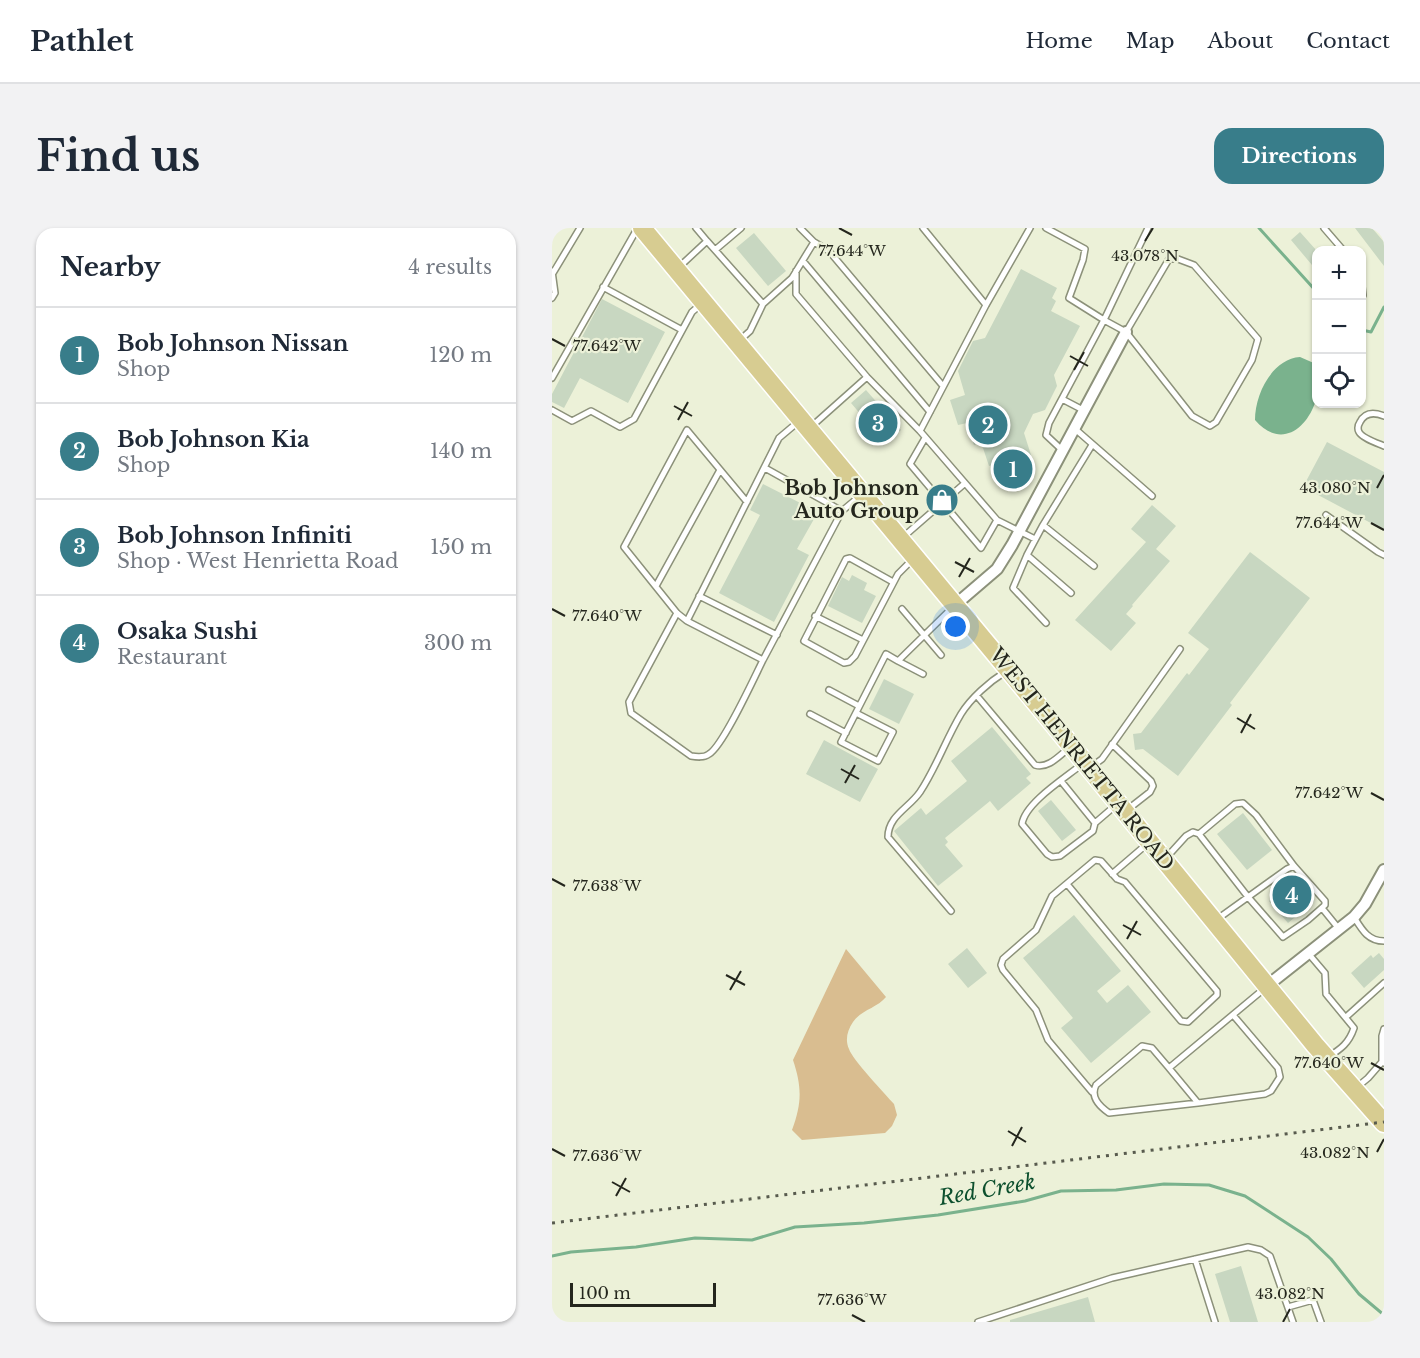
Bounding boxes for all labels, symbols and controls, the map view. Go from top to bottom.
text: Pathlet [30,24,134,59]
text: Home [1026,28,1093,54]
text: Map [1126,28,1174,54]
text: About [1207,28,1273,54]
text: Contact [1306,28,1390,54]
button: Directions [1214,128,1384,184]
text: Find us [36,130,200,182]
text: 77.644°W [818,241,886,260]
text: 43.078°N [1111,246,1179,265]
map controls [1312,246,1366,408]
button: + [1312,246,1366,300]
text: Nearby [60,251,161,283]
text: 4 results [408,255,492,279]
button: − [1312,300,1366,354]
text: Bob Johnson Nissan [117,330,349,357]
text: 77.642°W [573,336,642,355]
text: 1 [75,343,84,367]
text: 120 m [429,343,492,367]
button: locate [1312,354,1366,408]
text: Shop [117,357,170,381]
pin: 3 [858,400,898,446]
pin: 2 [968,402,1008,448]
text: Bob Johnson Kia [117,426,310,453]
text: 2 [73,439,86,463]
text: 140 m [430,439,492,463]
pin: 1 [994,446,1032,492]
text: Shop [117,453,170,477]
place label: Bob Johnson Auto Group [784,476,919,523]
text: 43.080°N [1300,478,1370,497]
shop icon: Bob Johnson Auto Group [924,482,960,518]
text: 77.644°W [1295,513,1363,532]
text: Bob Johnson Infiniti [117,522,352,549]
text: 3 [73,535,86,559]
text: 150 m [430,535,492,559]
text: Shop · West Henrietta Road [117,549,399,573]
text: 77.640°W [572,606,642,625]
your location [941,612,970,641]
text: Osaka Sushi [117,618,258,645]
text: 4 [73,631,86,655]
text: 300 m [424,631,492,655]
street label: WEST HENRIETTA ROAD [984,642,1179,875]
text: Restaurant [117,645,227,669]
text: 77.642°W [1295,783,1364,802]
pin: 4 [1272,872,1312,918]
text: 77.638°W [573,876,642,895]
text: 77.640°W [1294,1053,1364,1072]
text: 43.082°N [1300,1143,1370,1162]
text: 77.636°W [572,1146,642,1165]
water label: Red Creek [936,1169,1037,1211]
scale bar [570,1280,716,1308]
text: 100 m [579,1283,631,1303]
text: 43.082°N [1255,1284,1325,1303]
text: 77.636°W [817,1290,887,1309]

